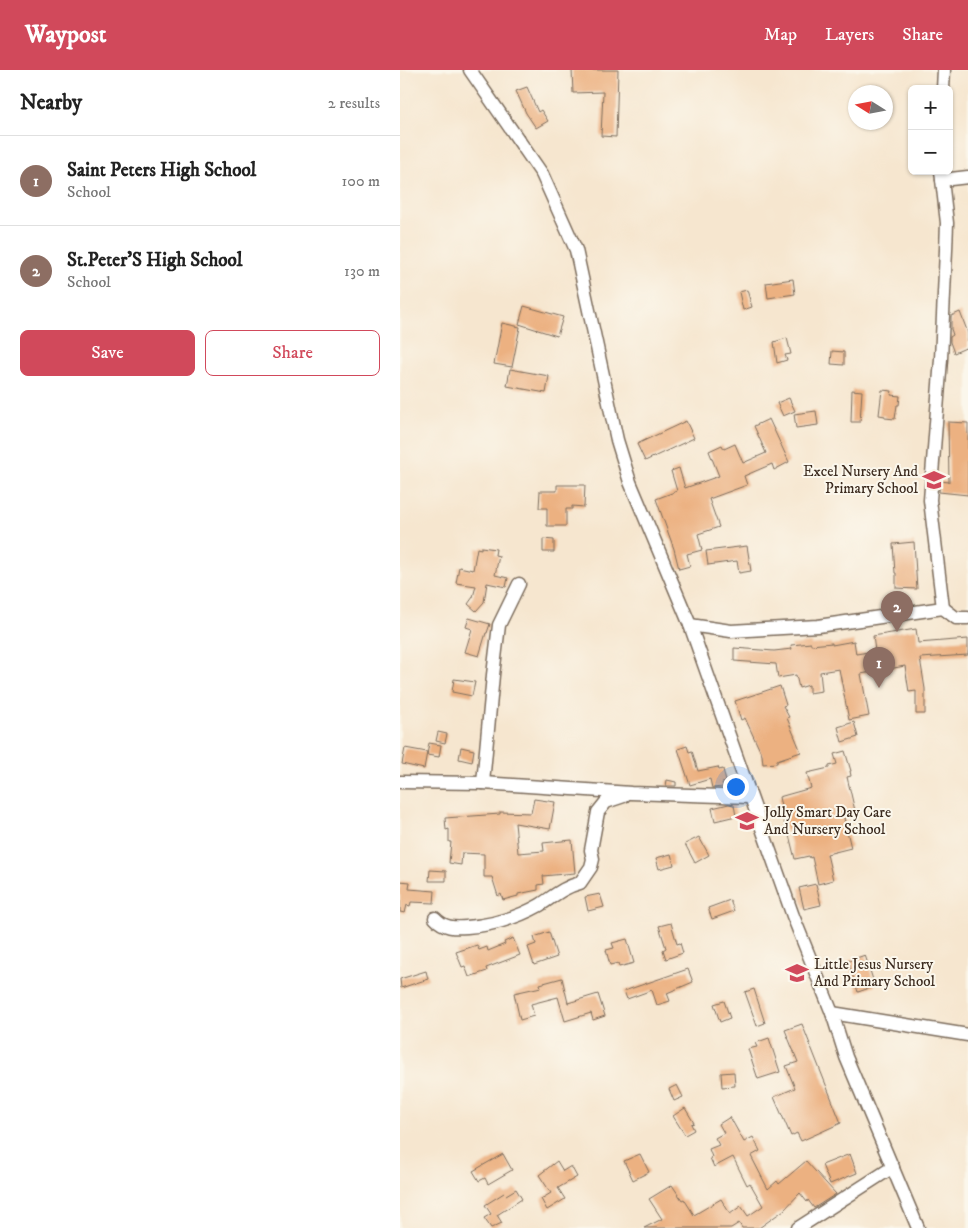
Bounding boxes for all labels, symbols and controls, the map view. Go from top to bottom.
text: Waypost [25,20,106,50]
text: Map [764,24,797,46]
text: Layers [825,24,874,46]
text: Share [902,24,943,46]
north arrow [848,85,893,130]
map controls [908,85,953,175]
button: + [908,85,953,130]
text: Nearby [20,90,82,116]
text: 2 results [328,93,380,113]
button: − [908,130,953,175]
text: Saint Peters High School [67,159,256,182]
text: 1 [33,171,39,191]
text: 100 m [342,171,380,191]
text: School [67,182,111,202]
text: St.Peter'S High School [67,249,242,272]
text: 2 [32,261,40,281]
text: 130 m [344,261,380,281]
text: School [67,272,111,292]
button: Save [20,330,195,376]
button: Share [205,330,380,376]
place label: Excel Nursery And Primary School [803,462,919,498]
school or university icon: Excel Nursery And Primary School [921,467,947,493]
pin: 2 [881,591,913,632]
pin: 1 [863,647,895,688]
your location [723,774,749,800]
place label: Jolly Smart Day Care And Nursery School [762,803,891,839]
school or university icon: Jolly Smart Day Care And Nursery School [734,808,760,834]
place label: Little Jesus Nursery And Primary School [814,955,935,991]
school or university icon: Little Jesus Nursery And Primary School [784,960,810,986]

